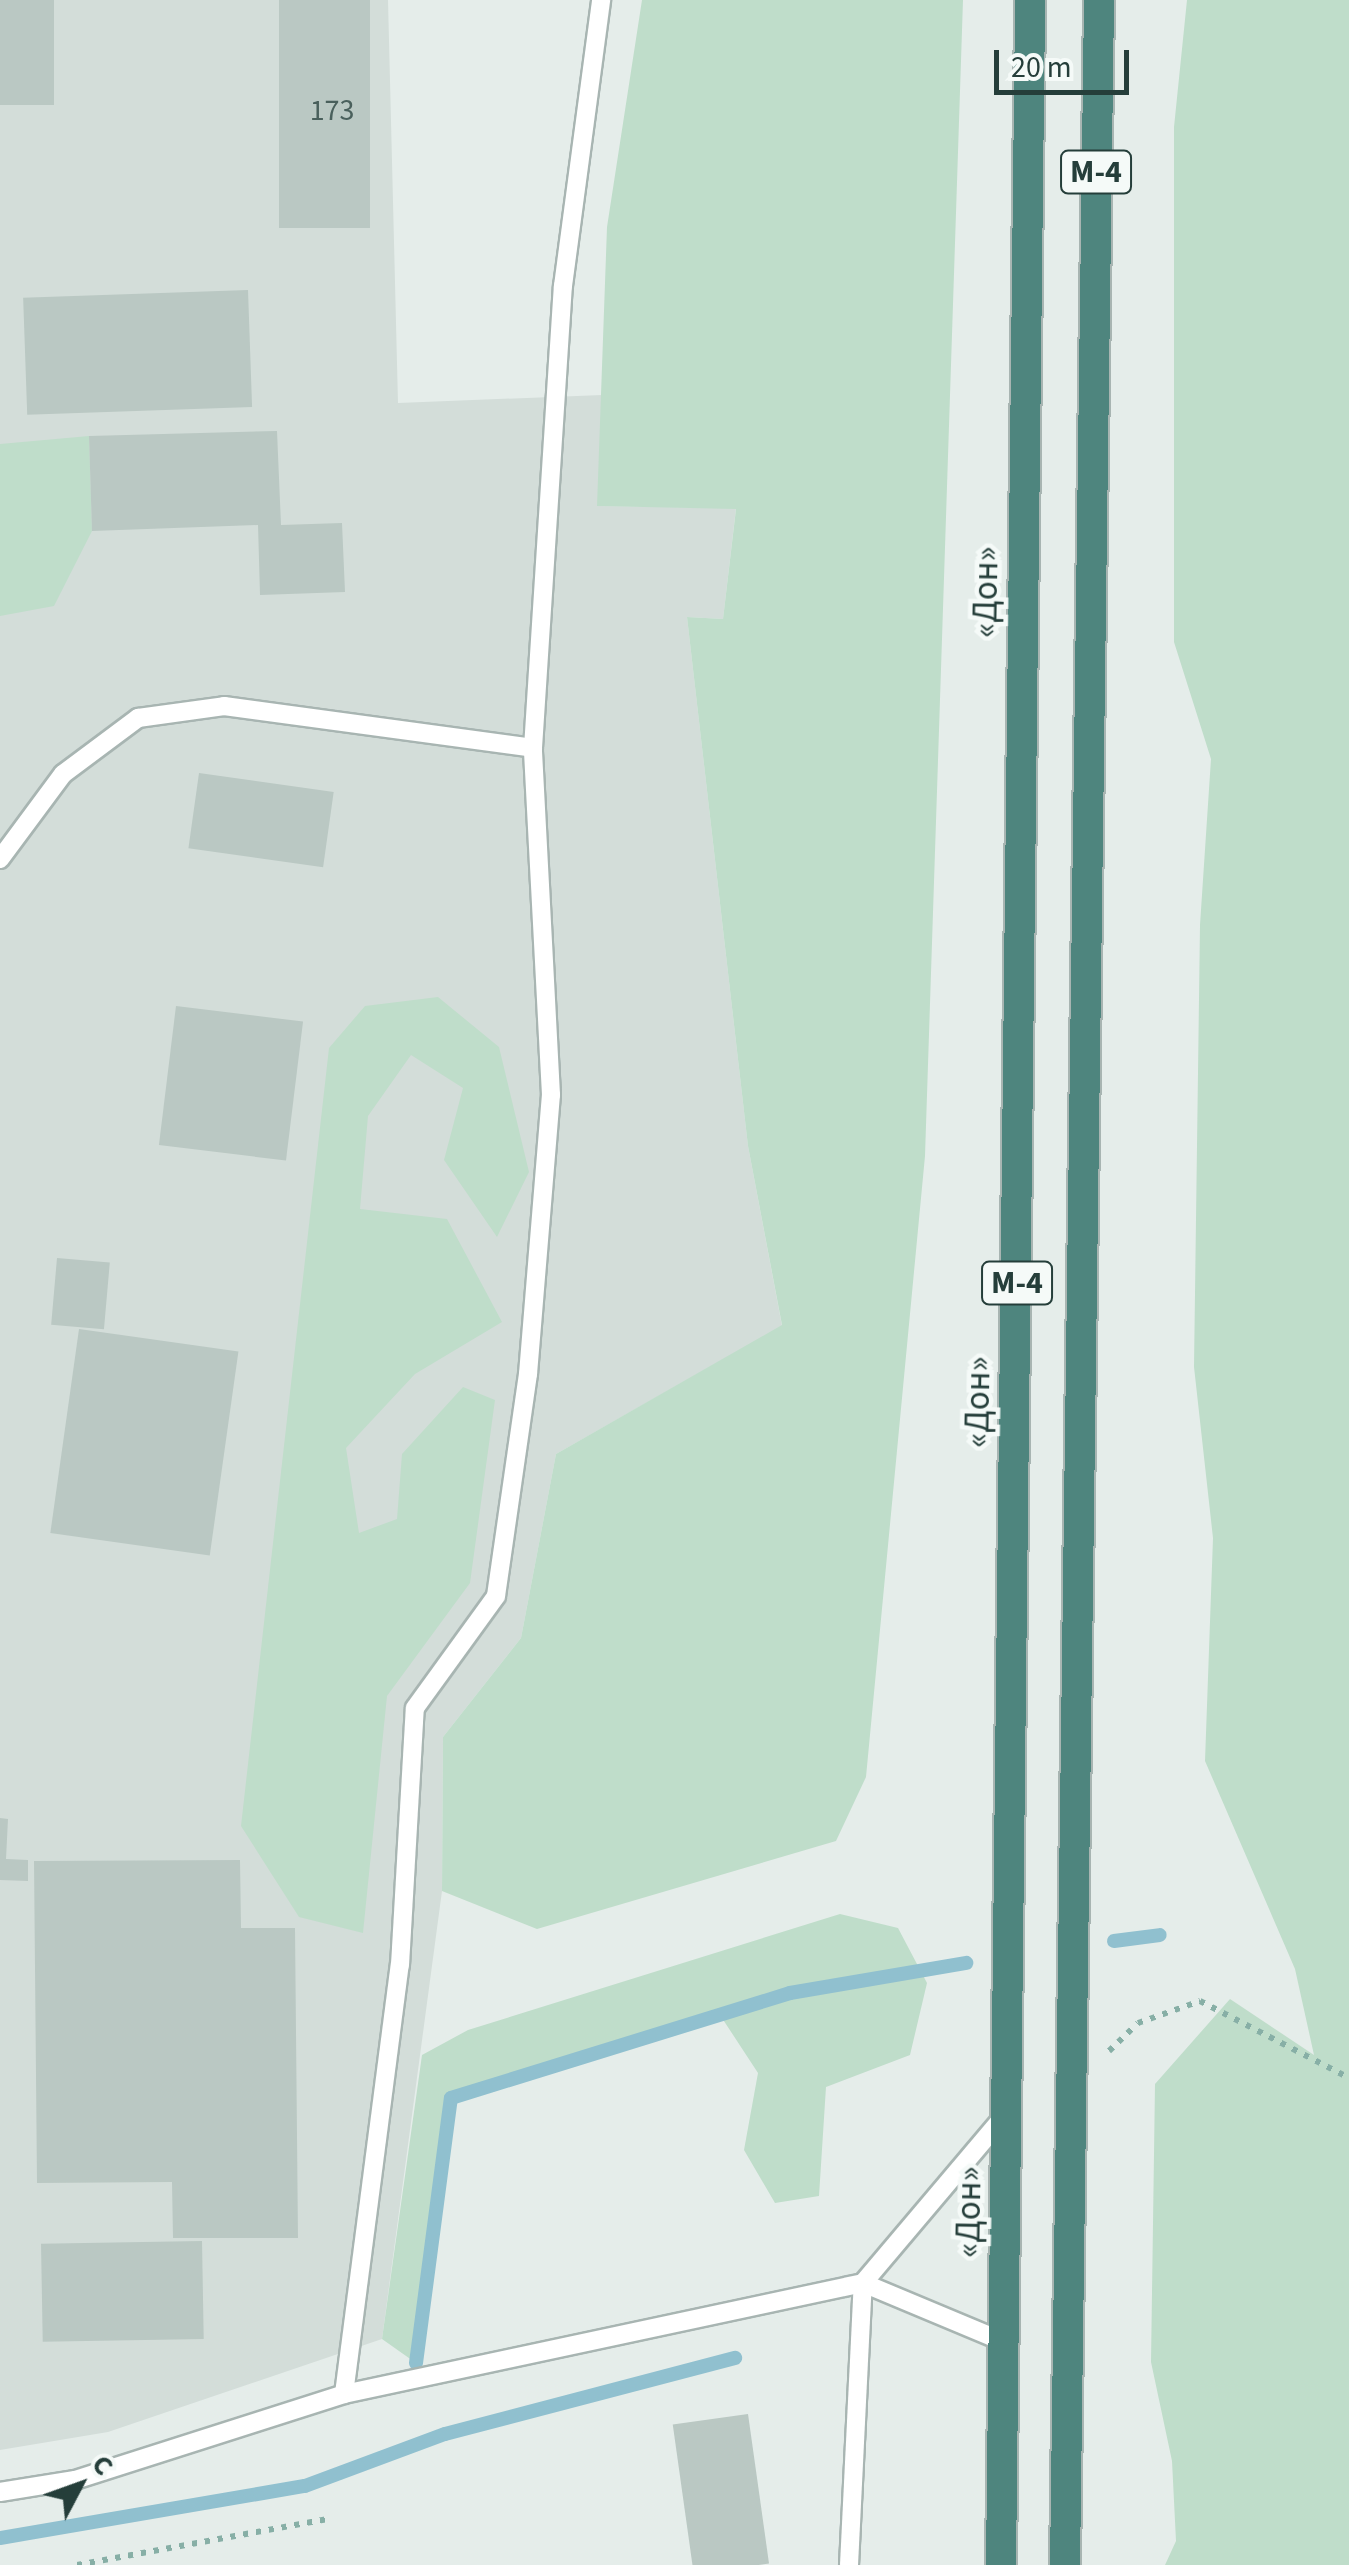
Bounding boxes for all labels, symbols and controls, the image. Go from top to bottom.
scale bar [999,30,1134,92]
text: 20 m [1011,46,1072,89]
house number: 173 [310,93,354,129]
road number: М-4 [1058,145,1134,199]
street label: «Дон» [964,546,1008,638]
road number: М-4 [980,1256,1054,1310]
street label: «Дон» [956,1356,1000,1448]
street label: «Дон» [947,2166,991,2258]
north arrow [30,2435,130,2535]
text: С [82,2446,123,2485]

